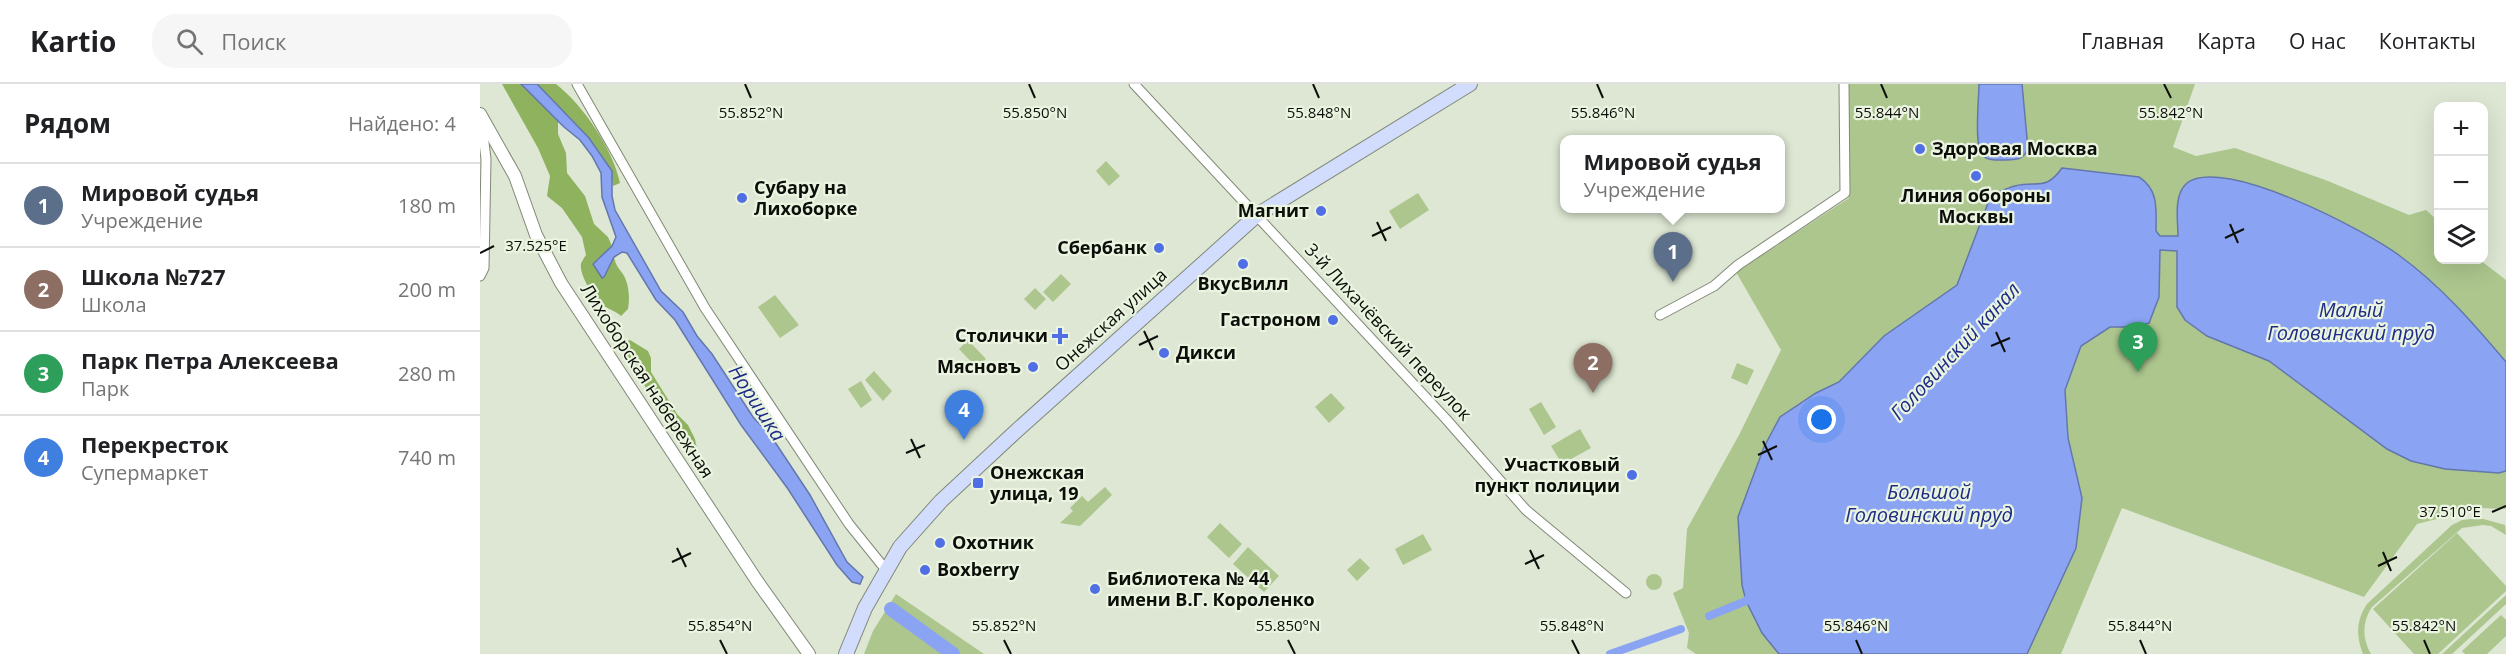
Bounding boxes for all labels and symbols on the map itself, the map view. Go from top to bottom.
text: 55.852°N [719,102,783,122]
text: 55.850°N [1003,102,1067,122]
text: 55.848°N [1287,102,1351,122]
text: 55.846°N [1571,102,1635,122]
text: 55.844°N [1855,102,1919,122]
text: 55.842°N [2139,102,2203,122]
place label: Здоровая Москва [1932,136,2098,160]
marker: Здоровая Москва [1913,142,1927,156]
marker: Линия обороны Москвы [1969,169,1983,183]
place label: Субару на Лихоборке [754,175,857,220]
place label: Линия обороны Москвы [1901,183,2051,228]
marker: Субару на Лихоборке [735,191,749,205]
place label: Магнит [1238,198,1309,222]
marker: Магнит [1314,204,1328,218]
pin: 1 [1654,232,1692,282]
text: 37.525°E [505,235,567,255]
place label: Сбербанк [1057,235,1148,259]
street label: 3-й Лихачёвский переулок [1300,237,1478,426]
marker: Сбербанк [1152,241,1166,255]
marker: ВкусВилл [1236,257,1250,271]
street label: Онежская улица [1049,262,1172,376]
place label: ВкусВилл [1197,271,1289,295]
water label: Головинский канал [1884,276,2026,425]
street label: Лихоборская набережная [576,279,720,482]
water label: Малый Головинский пруд [2267,296,2435,346]
place label: Гастроном [1220,307,1321,331]
marker: Гастроном [1326,313,1340,327]
pin: 3 [2118,322,2158,372]
place label: Столички [955,323,1048,347]
marker: Столички [1053,329,1067,343]
place label: Дикси [1176,340,1236,364]
pin: 2 [1574,344,1612,393]
marker: Дикси [1157,346,1171,360]
place label: Мясновъ [937,354,1021,378]
water label: Норишка [723,359,792,446]
marker: Мясновъ [1026,360,1040,374]
pin: 4 [944,390,984,440]
your location [1807,405,1836,434]
place label: Участковый пункт полиции [1475,452,1620,497]
place label: Онежская улица, 19 [990,460,1085,505]
marker: Участковый пункт полиции [1625,468,1639,482]
marker: Онежская улица, 19 [971,476,985,490]
water label: Большой Головинский пруд [1845,478,2013,528]
text: 37.510°E [2419,501,2481,521]
place label: Охотник [952,530,1035,554]
marker: Охотник [933,536,947,550]
place label: Boxberry [937,557,1020,581]
marker: Boxberry [918,563,932,577]
place label: Библиотека № 44 имени В.Г. Короленко [1107,566,1315,611]
marker: Библиотека № 44 имени В.Г. Короленко [1088,582,1102,596]
text: 55.854°N [688,615,752,635]
text: 55.852°N [972,615,1036,635]
text: 55.850°N [1256,615,1320,635]
text: 55.848°N [1540,615,1604,635]
text: 55.846°N [1824,615,1888,635]
text: 55.844°N [2108,615,2172,635]
text: 55.842°N [2392,615,2456,635]

